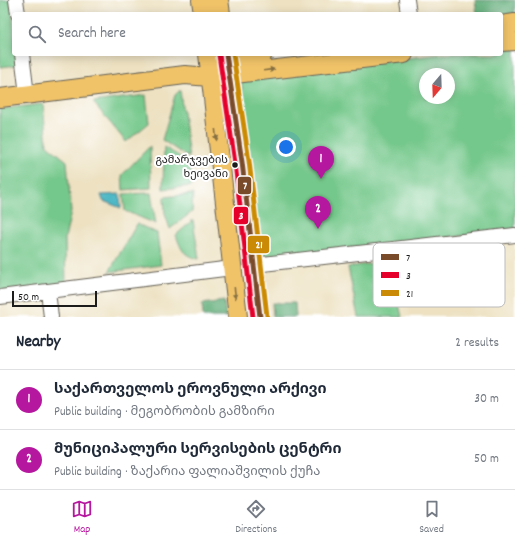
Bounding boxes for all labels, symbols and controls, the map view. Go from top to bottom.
search box [12,12,503,56]
icon: search [26,23,48,45]
text: Search here [58,23,126,45]
one-way arrow [263,67,275,73]
north arrow [419,68,455,104]
one-way arrow [213,129,220,141]
your location [276,137,296,157]
pin: 1 [308,146,334,179]
place label: გამარჯვების ხეივანი [155,153,228,183]
marker: გამარჯვების ხეივანი [230,160,240,170]
line badge: 7 [237,176,252,195]
text: 7 [243,179,248,195]
pin: 2 [305,196,331,229]
line badge: 3 [233,206,249,225]
text: 3 [239,209,244,225]
line badge: 21 [247,235,270,254]
text: 21 [255,238,263,254]
legend [373,243,505,307]
text: 7 [406,251,410,267]
text: 3 [406,269,411,285]
one-way arrow [232,287,238,299]
text: 21 [406,287,413,303]
scale bar [12,289,97,308]
text: 50 m [18,290,39,306]
text: Nearby [16,331,60,355]
text: 2 results [455,334,499,353]
text: საქართველოს ეროვნული არქივი [54,379,327,401]
text: 1 [28,390,30,409]
text: 30 m [474,390,499,409]
text: Public building · მეგობრობის გამზირი [54,403,275,422]
text: მუნიციპალური სერვისების ცენტრი [54,439,342,461]
text: 2 [26,450,32,469]
text: 50 m [474,450,499,469]
text: Public building · ზაქარია ფალიაშვილის ქუჩა [54,463,320,482]
tab: Map [71,498,93,538]
tab: Directions [235,498,277,538]
tab: Saved [419,498,444,538]

